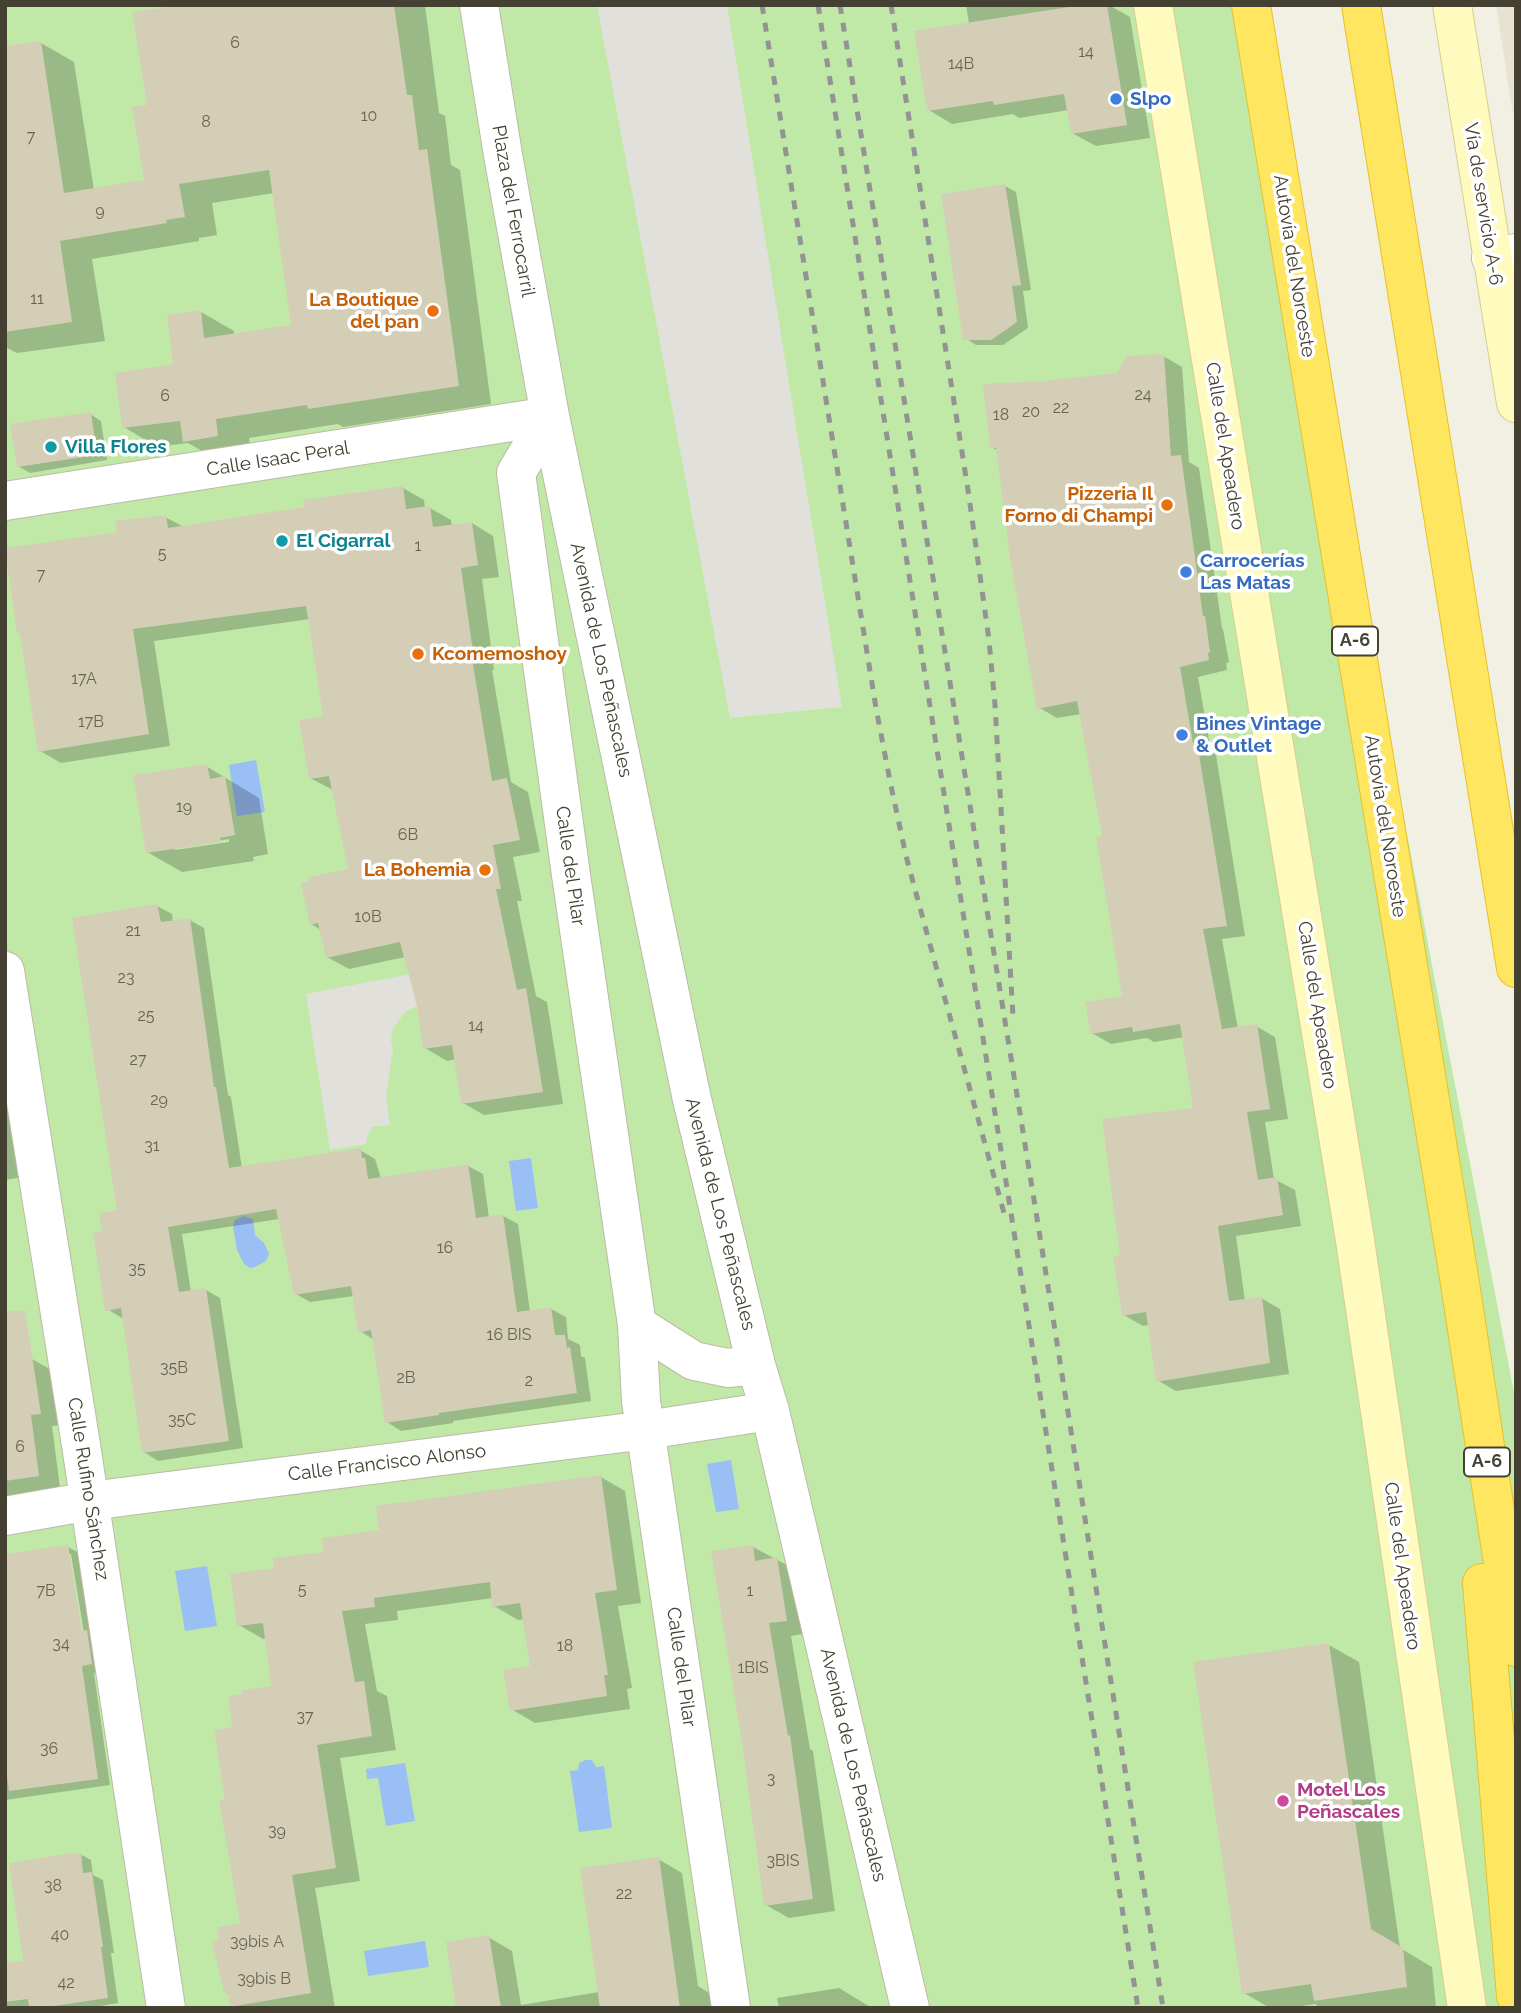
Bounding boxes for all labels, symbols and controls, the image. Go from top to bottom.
house number: 6 [230,33,240,53]
house number: 14 [1078,42,1094,62]
house number: 14B [948,54,974,74]
place label: Slpo [1130,88,1171,110]
marker: Slpo [1108,91,1124,107]
house number: 10 [361,106,377,126]
house number: 8 [201,112,211,132]
street label: Vía de servicio A-6 [1459,121,1507,287]
street label: Plaza del Ferrocarril [487,123,539,299]
house number: 7 [27,127,35,147]
street label: Autovía del Noroeste [1268,173,1320,359]
house number: 9 [95,201,105,221]
house number: 11 [30,289,44,309]
place label: La Boutique del pan [309,289,419,333]
marker: La Boutique del pan [425,303,441,319]
street label: Calle del Apeadero [1200,361,1250,531]
house number: 24 [1134,385,1152,405]
house number: 6 [160,386,170,406]
house number: 22 [1053,398,1069,418]
house number: 20 [1022,402,1040,422]
house number: 18 [993,405,1009,425]
place label: Villa Flores [65,436,167,458]
street label: Calle Isaac Peral [205,436,351,482]
marker: Villa Flores [43,439,59,455]
place label: Pizzeria Il Forno di Champi [1005,483,1153,527]
marker: Pizzeria Il Forno di Champi [1159,497,1175,513]
place label: El Cigarral [296,530,390,552]
marker: El Cigarral [274,533,290,549]
house number: 1 [415,536,421,556]
street label: Avenida de Los Peñascales [565,541,637,779]
house number: 5 [158,544,166,564]
place label: Carrocerías Las Matas [1200,550,1305,594]
marker: Carrocerías Las Matas [1178,564,1194,580]
house number: 7 [37,565,45,585]
road number: A-6 [1332,626,1378,656]
place label: Kcomemoshoy [432,643,567,665]
marker: Kcomemoshoy [410,646,426,662]
house number: 17A [71,669,97,689]
house number: 17B [78,712,104,732]
place label: Bines Vintage & Outlet [1196,713,1321,757]
marker: Bines Vintage & Outlet [1174,727,1190,743]
street label: Autovía del Noroeste [1359,733,1411,919]
house number: 19 [176,797,192,817]
street label: Calle del Pilar [550,805,590,927]
house number: 6B [398,825,418,845]
place label: La Bohemia [364,859,471,881]
marker: La Bohemia [477,862,493,878]
house number: 10B [354,907,382,927]
street label: Calle del Apeadero [1292,920,1342,1090]
house number: 21 [125,921,141,941]
house number: 23 [118,968,134,988]
house number: 25 [137,1006,155,1026]
house number: 14 [468,1016,484,1036]
house number: 27 [130,1050,146,1070]
house number: 29 [150,1090,168,1110]
street label: Avenida de Los Peñascales [680,1095,760,1333]
house number: 31 [144,1136,160,1156]
house number: 16 [437,1238,453,1258]
house number: 35 [128,1259,146,1279]
house number: 16 BIS [487,1325,531,1345]
house number: 35B [160,1358,188,1378]
house number: 2B [397,1368,415,1388]
house number: 2 [525,1371,533,1391]
street label: Calle Rufino Sánchez [62,1396,114,1582]
house number: 35C [168,1410,196,1430]
house number: 6 [15,1437,25,1457]
street label: Calle Francisco Alonso [287,1440,487,1486]
road number: A-6 [1464,1448,1510,1476]
street label: Calle del Apeadero [1379,1481,1425,1651]
house number: 5 [298,1580,306,1600]
house number: 7B [36,1581,56,1601]
house number: 1 [747,1581,753,1601]
street label: Calle del Pilar [661,1606,701,1728]
house number: 34 [52,1634,70,1654]
house number: 18 [557,1636,573,1656]
street label: Avenida de Los Peñascales [815,1646,891,1884]
house number: 1BIS [737,1658,769,1678]
house number: 37 [296,1707,314,1727]
house number: 36 [40,1739,58,1759]
house number: 3 [767,1769,775,1789]
place label: Motel Los Peñascales [1297,1779,1400,1823]
marker: Motel Los Peñascales [1275,1793,1291,1809]
house number: 39 [268,1821,286,1841]
house number: 3BIS [767,1851,799,1871]
house number: 38 [44,1876,62,1896]
house number: 22 [616,1884,632,1904]
house number: 40 [51,1925,69,1945]
house number: 39bis A [230,1932,284,1952]
house number: 39bis B [237,1969,291,1989]
house number: 42 [57,1973,75,1993]

